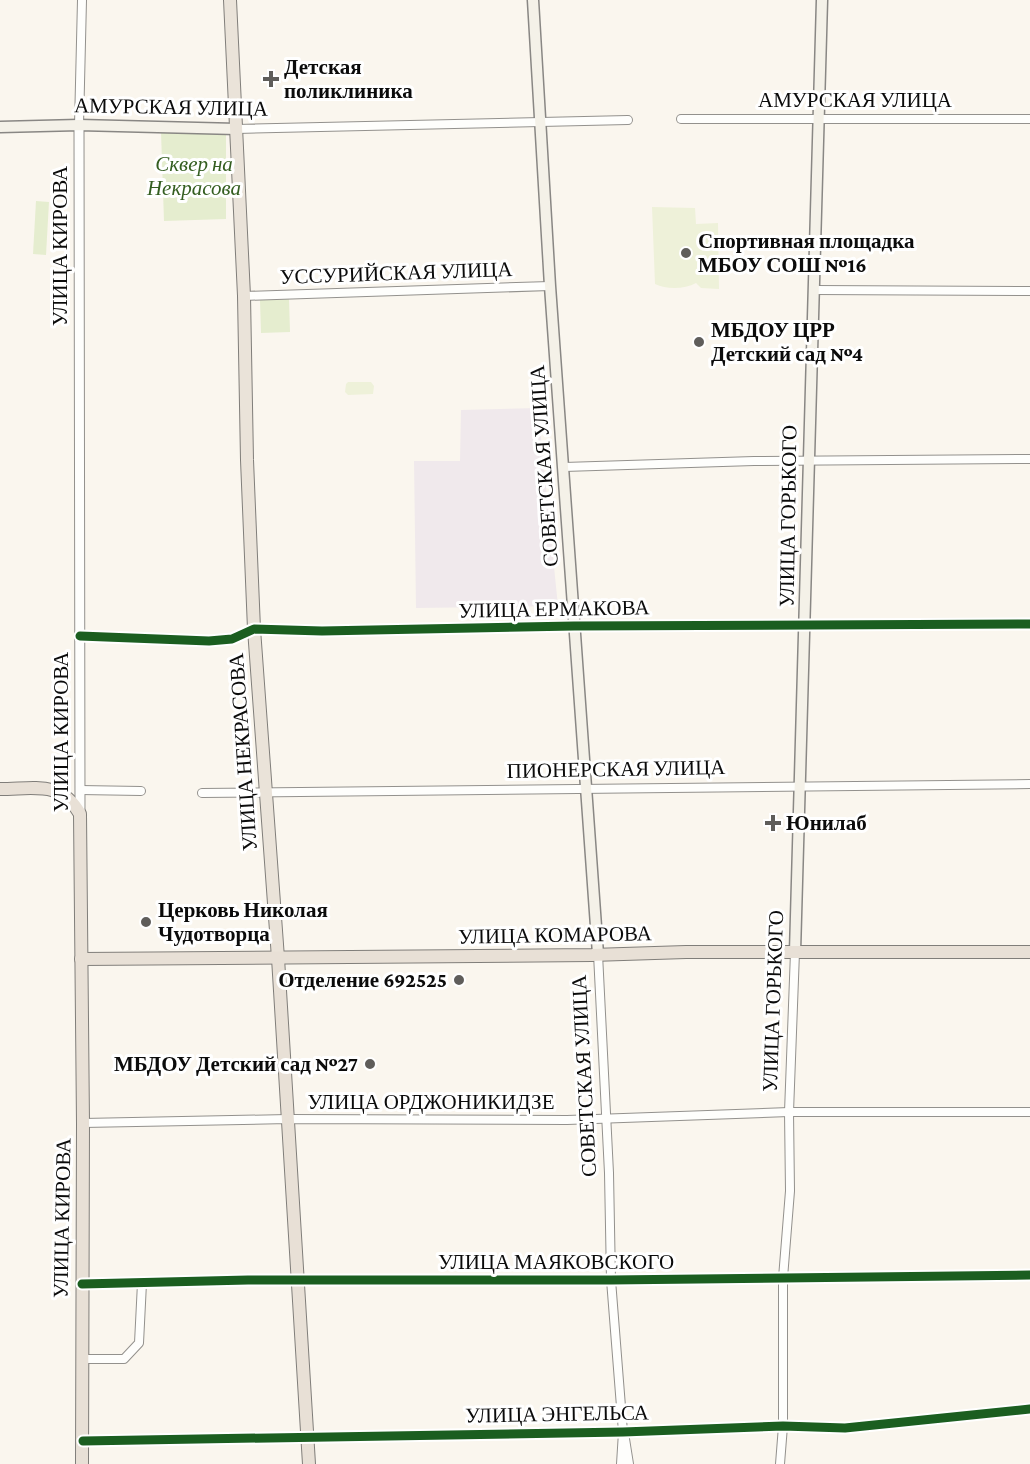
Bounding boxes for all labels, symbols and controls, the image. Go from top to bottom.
place label: Детская поликлиника [284,55,413,103]
marker: Детская поликлиника [262,70,280,88]
street label: АМУРСКАЯ УЛИЦА [758,88,953,112]
street label: АМУРСКАЯ УЛИЦА [74,93,269,121]
park label: Сквер на Некрасова [146,152,241,200]
street label: УЛИЦА КИРОВА [48,165,72,326]
place label: Спортивная площадка МБОУ СОШ №16 [698,229,915,277]
marker: Спортивная площадка МБОУ СОШ №16 [679,246,693,260]
street label: УССУРИЙСКАЯ УЛИЦА [279,257,514,289]
place label: МБДОУ ЦРР Детский сад №4 [711,318,863,366]
marker: МБДОУ ЦРР Детский сад №4 [692,335,706,349]
street label: СОВЕТСКАЯ УЛИЦА [525,363,563,568]
street label: УЛИЦА ГОРЬКОГО [774,425,802,607]
street label: УЛИЦА ЕРМАКОВА [458,595,651,623]
street label: УЛИЦА КИРОВА [49,651,73,812]
street label: УЛИЦА НЕКРАСОВА [224,651,262,852]
street label: ПИОНЕРСКАЯ УЛИЦА [506,755,726,783]
place label: Юнилаб [786,811,867,835]
marker: Юнилаб [764,814,782,832]
place label: Церковь Николая Чудотворца [158,898,328,946]
street label: УЛИЦА ГОРЬКОГО [758,910,788,1092]
marker: Церковь Николая Чудотворца [139,915,153,929]
street label: УЛИЦА КОМАРОВА [458,921,653,949]
place label: Отделение 692525 [278,968,447,992]
marker: Отделение 692525 [452,973,466,987]
street label: СОВЕТСКАЯ УЛИЦА [567,974,601,1178]
place label: МБДОУ Детский сад №27 [114,1052,358,1076]
marker: МБДОУ Детский сад №27 [363,1057,377,1071]
street label: УЛИЦА ОРДЖОНИКИДЗЕ [308,1090,554,1114]
street label: УЛИЦА КИРОВА [49,1137,75,1298]
street label: УЛИЦА МАЯКОВСКОГО [438,1250,674,1274]
street label: УЛИЦА ЭНГЕЛЬСА [465,1400,650,1428]

